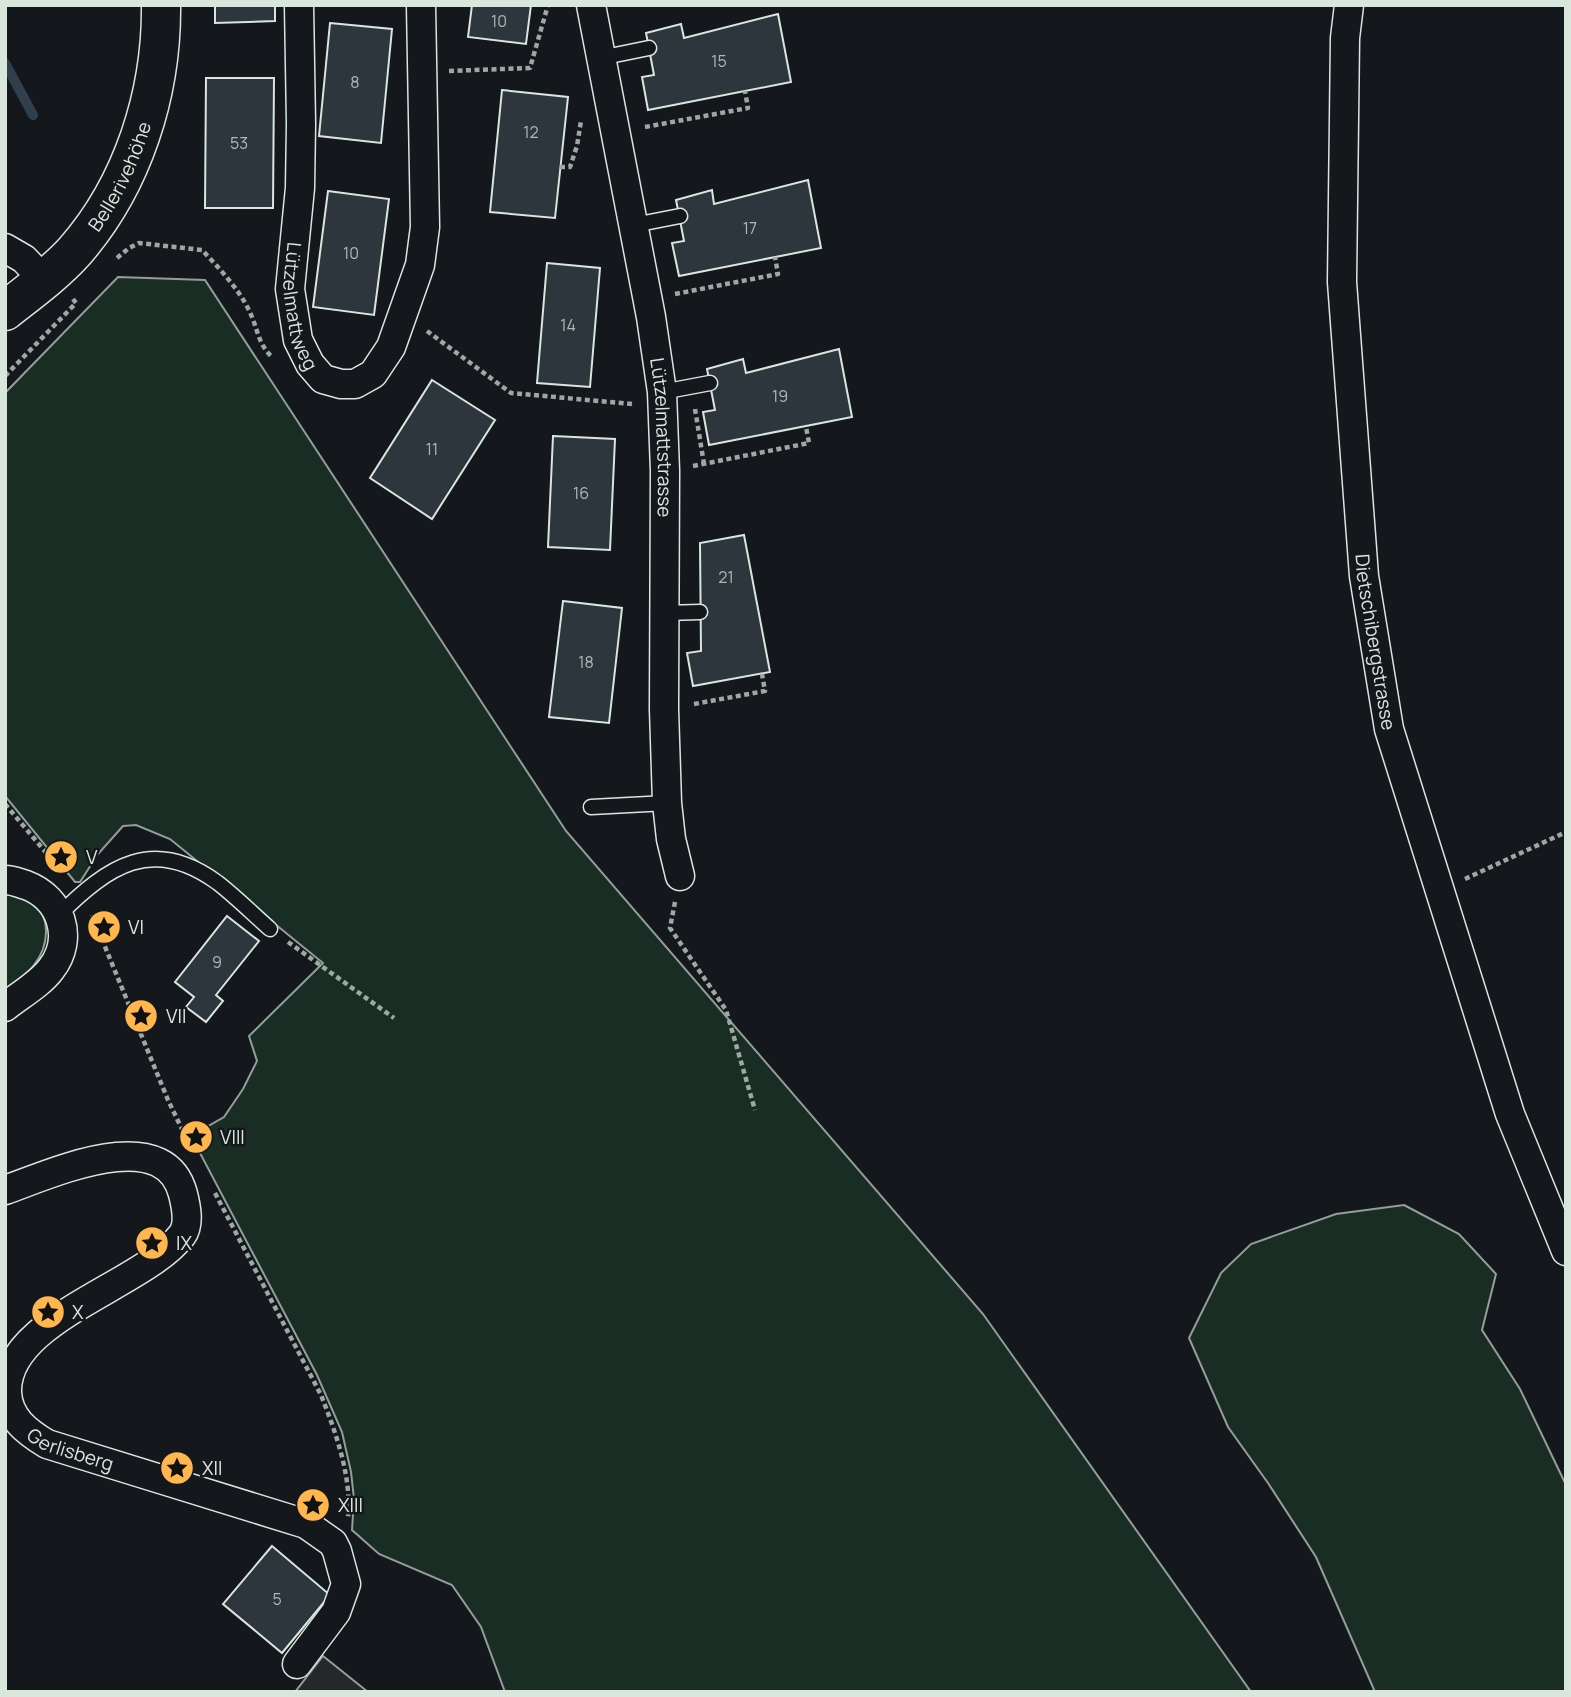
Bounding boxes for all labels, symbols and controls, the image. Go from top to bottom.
house number: 10 [491,10,507,32]
house number: 15 [711,50,727,72]
house number: 8 [350,71,360,93]
street label: Bellerivehöhe [82,118,157,237]
house number: 12 [523,121,539,143]
house number: 53 [230,132,248,154]
house number: 17 [743,217,757,239]
street label: Lützelmattweg [277,241,324,375]
house number: 10 [343,242,359,264]
house number: 14 [560,314,576,336]
street label: Lützelmattstrasse [644,356,678,517]
house number: 19 [772,385,788,407]
house number: 11 [426,438,438,460]
house number: 16 [573,482,589,504]
street label: Dietschibergstrasse [1349,553,1402,732]
house number: 21 [718,566,734,588]
house number: 18 [578,651,594,673]
place icon: V [42,838,80,876]
place label: V [86,844,98,870]
place icon: VI [85,908,123,946]
place label: VI [128,914,144,940]
house number: 9 [212,951,222,973]
place icon: VII [122,997,160,1035]
place label: VII [166,1003,186,1029]
place icon: VIII [177,1118,215,1156]
place label: VIII [220,1124,245,1150]
place icon: IX [133,1224,171,1262]
place label: IX [176,1230,192,1256]
place icon: X [29,1293,67,1331]
place label: X [72,1299,84,1325]
street label: Gerlisberg [22,1422,117,1477]
place icon: XII [158,1449,196,1487]
place label: XII [202,1455,222,1481]
place icon: XIII [294,1486,332,1524]
place label: XIII [338,1492,363,1518]
house number: 5 [272,1588,282,1610]

